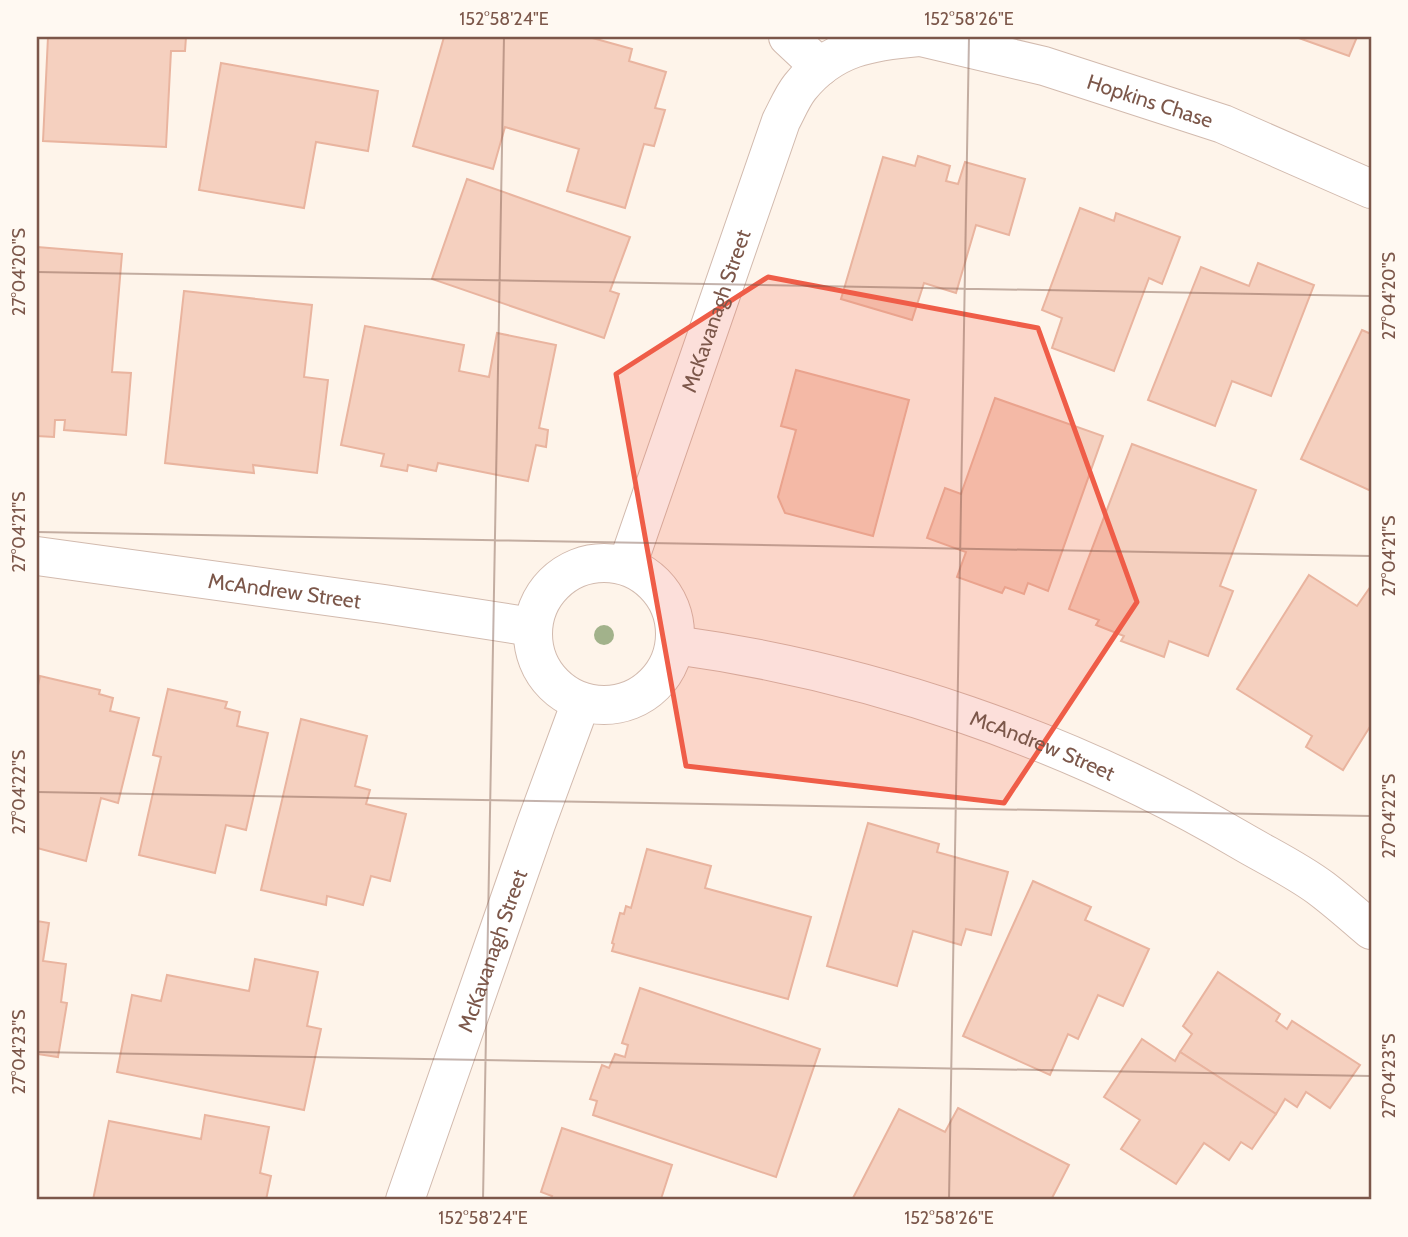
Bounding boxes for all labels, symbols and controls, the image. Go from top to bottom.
text: 152°58'24"E [459,8,549,30]
text: 152°58'26"E [924,8,1014,30]
street label: Hopkins Chase [1084,68,1216,133]
street label: McKavanagh Street [676,226,755,396]
text: 27°04'20"S [8,228,30,316]
text: 27°04'20"S [1378,252,1400,340]
text: 27°04'21"S [8,491,30,573]
text: 27°04'21"S [1378,515,1400,597]
street label: McAndrew Street [207,567,363,613]
street label: McAndrew Street [967,705,1119,785]
text: 27°04'22"S [8,750,30,834]
text: 27°04'22"S [1378,774,1400,858]
street label: McKavanagh Street [452,866,532,1035]
text: 27°04'23"S [8,1009,30,1095]
text: 27°04'23"S [1378,1033,1400,1119]
text: 152°58'24"E [438,1207,528,1229]
text: 152°58'26"E [904,1207,994,1229]

